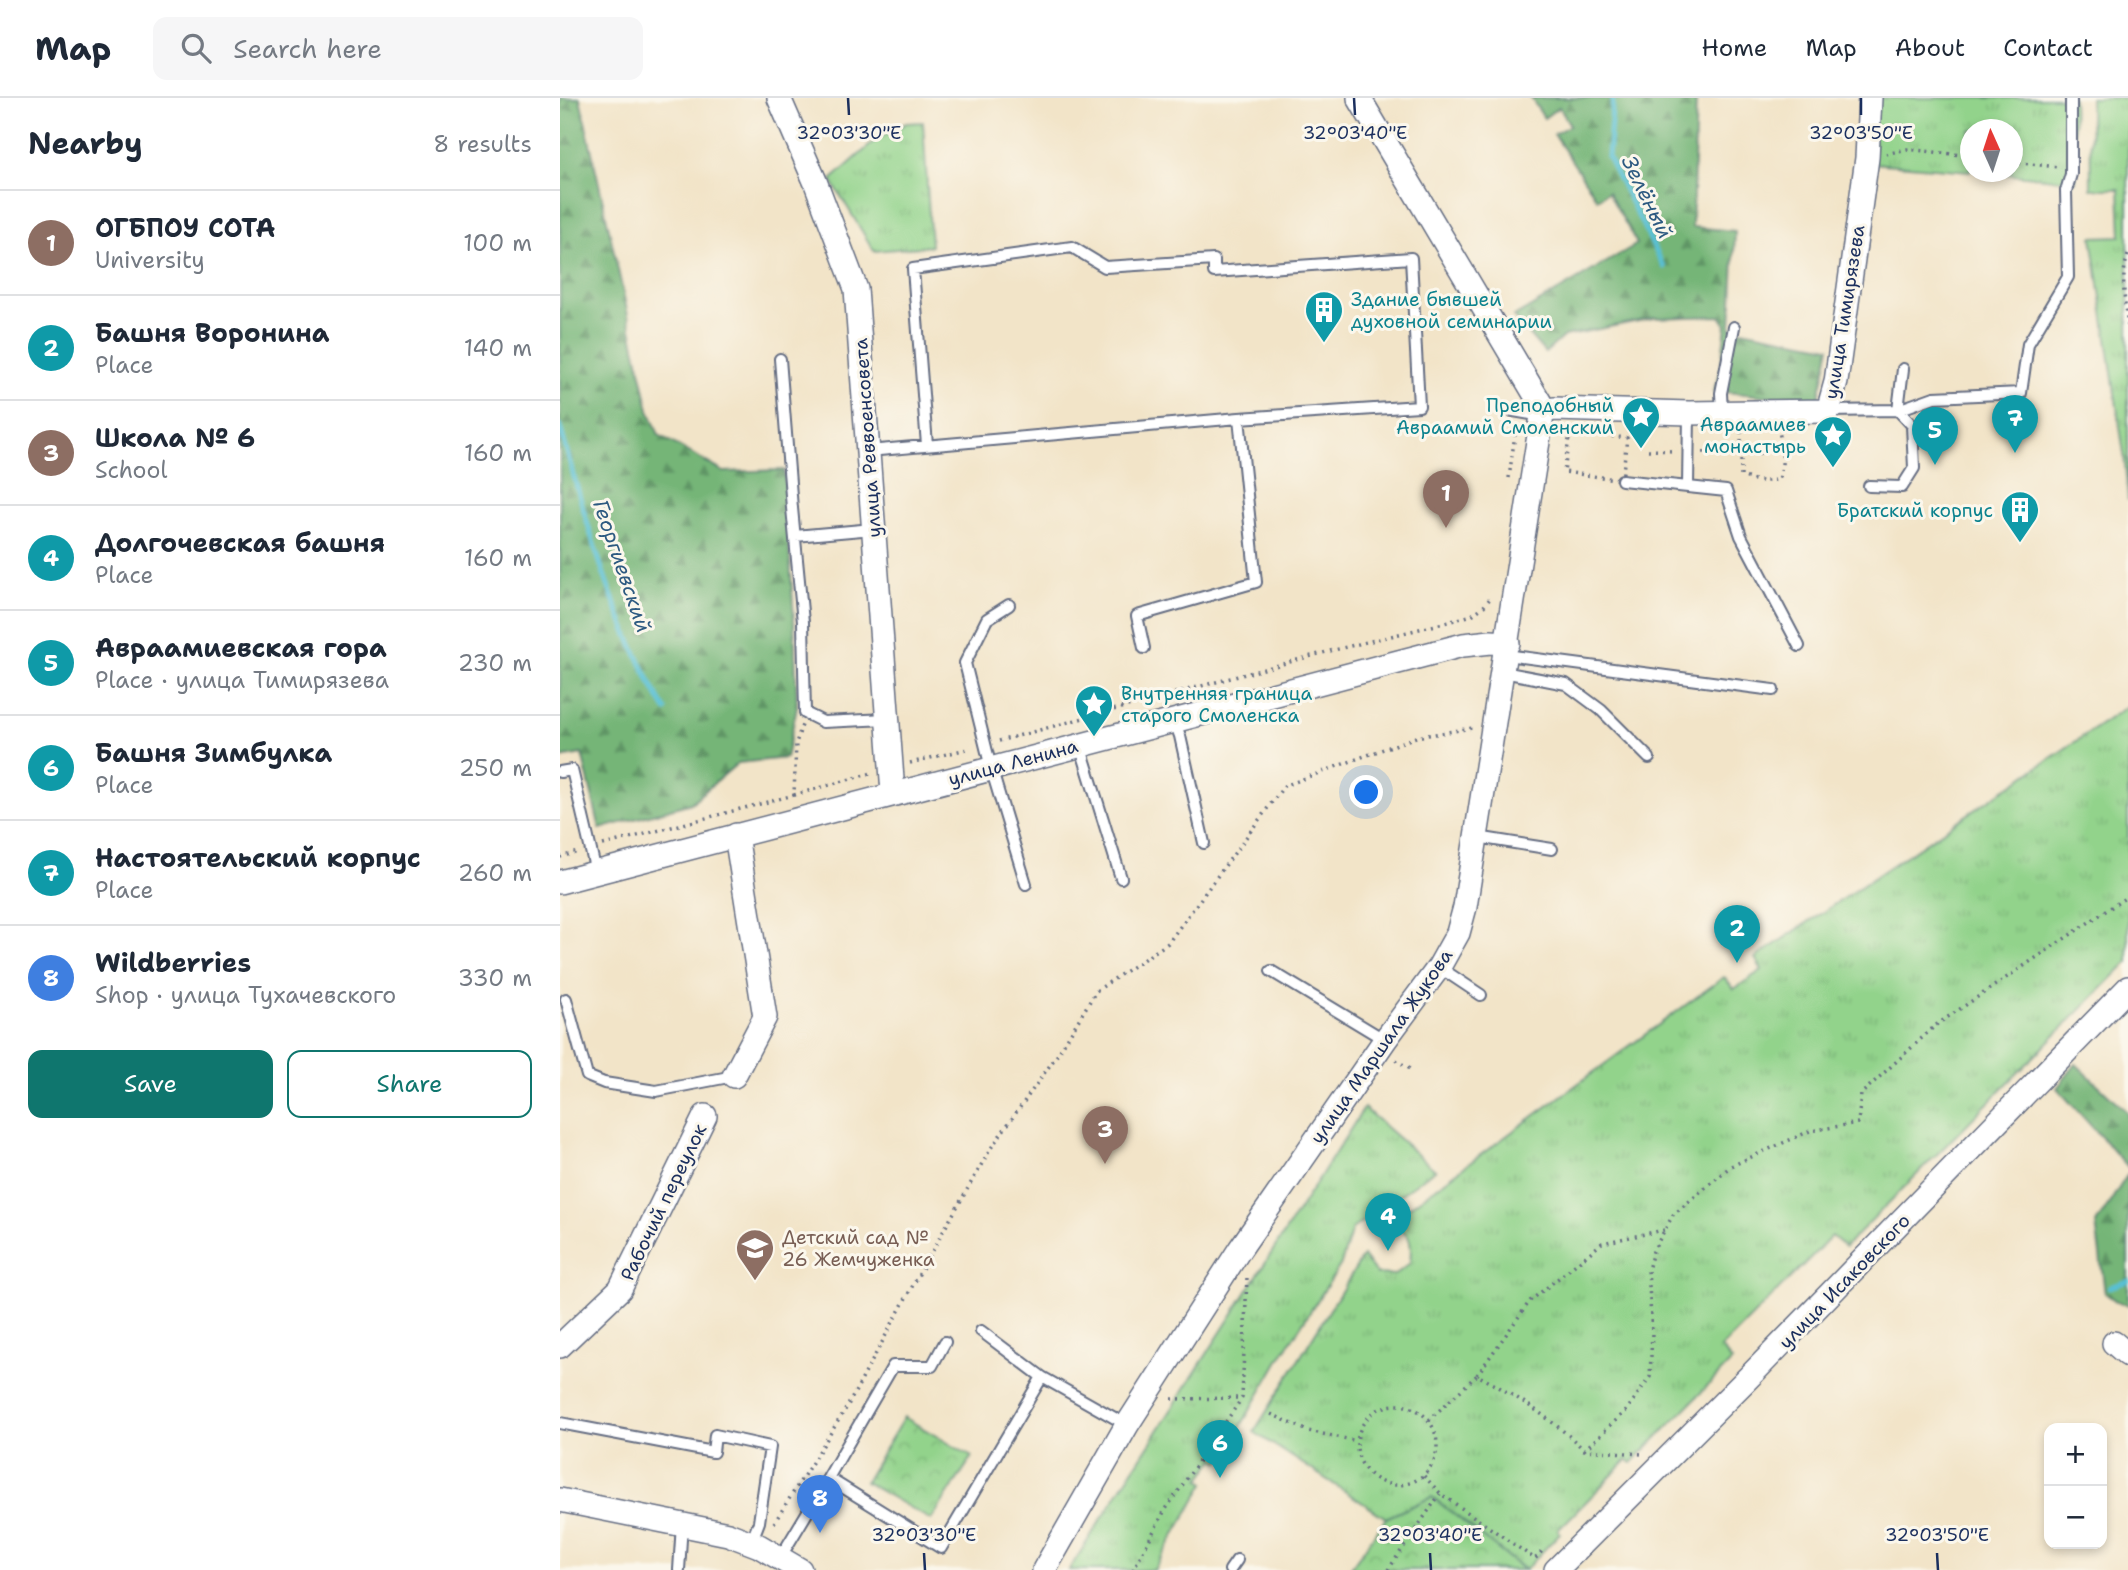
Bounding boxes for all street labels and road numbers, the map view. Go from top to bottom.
street label: улица Тимирязева [1818,223,1871,401]
street label: улица Реввоенсовета [848,337,887,539]
street label: улица Ленина [945,733,1081,792]
street label: улица Маршала Жукова [1305,944,1458,1149]
street label: Рабочий переулок [615,1120,712,1285]
street label: улица Исаковского [1773,1208,1915,1354]

